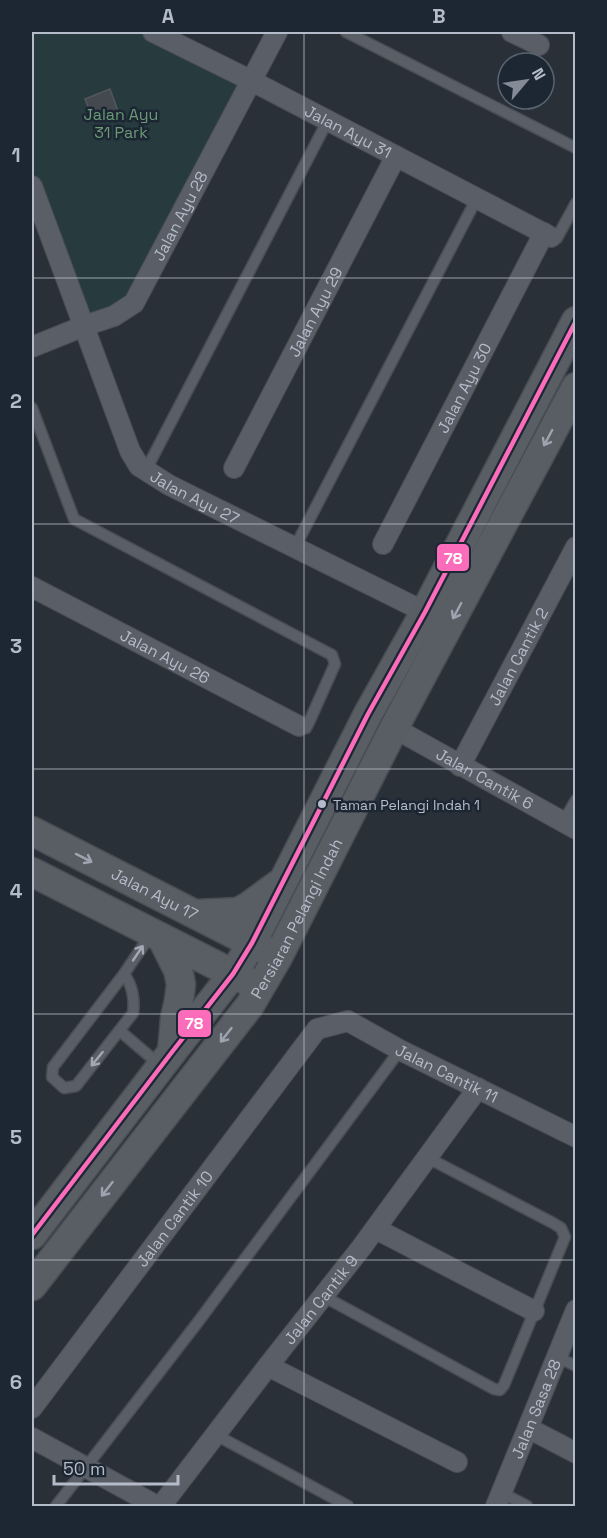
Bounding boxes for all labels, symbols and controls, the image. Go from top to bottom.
text: A [162,3,175,29]
text: B [432,3,446,29]
north arrow [496,51,556,111]
text: N [527,64,550,84]
street label: Jalan Ayu 31 [301,100,395,163]
park label: Jalan Ayu 31 Park [84,104,158,143]
text: 1 [11,142,21,168]
street label: Jalan Ayu 28 [148,168,213,265]
street label: Jalan Ayu 29 [284,264,348,361]
street label: Jalan Ayu 30 [432,339,496,437]
text: 2 [10,388,22,414]
one-way arrow [542,429,553,447]
street label: Jalan Ayu 27 [146,466,243,529]
line badge: 78 [436,543,470,572]
text: 78 [444,548,463,569]
one-way arrow [450,601,462,619]
street label: Jalan Cantik 2 [484,604,553,709]
street label: Jalan Ayu 26 [116,625,213,689]
text: 3 [10,633,22,659]
street label: Jalan Cantik 6 [432,743,537,814]
place label: Taman Pelangi Indah 1 [333,796,480,814]
marker: Taman Pelangi Indah 1 [316,798,328,810]
street label: Persiaran Pelangi Indah [246,835,347,1003]
one-way arrow [74,852,92,864]
street label: Jalan Ayu 17 [108,863,202,925]
text: 4 [10,878,23,904]
one-way arrow [132,945,144,962]
line badge: 78 [177,1009,212,1038]
text: 78 [185,1013,204,1034]
one-way arrow [220,1027,233,1043]
street label: Jalan Cantik 11 [392,1039,501,1108]
one-way arrow [91,1051,104,1067]
text: 5 [10,1124,22,1150]
street label: Jalan Cantik 10 [132,1166,218,1271]
one-way arrow [100,1181,113,1197]
street label: Jalan Cantik 9 [279,1251,363,1349]
street label: Jalan Sasa 28 [506,1356,566,1462]
text: 6 [10,1369,22,1395]
scale bar [54,1448,178,1486]
text: 50 m [63,1457,105,1480]

